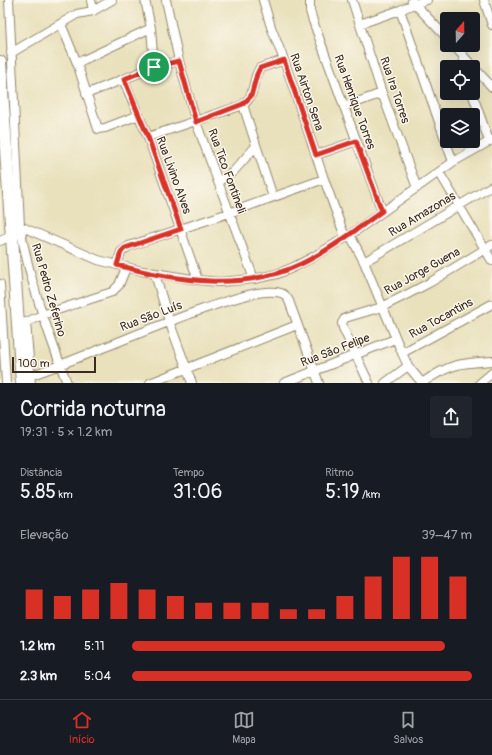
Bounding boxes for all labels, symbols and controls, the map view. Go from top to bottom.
north arrow [440,12,480,52]
map controls [440,12,480,148]
pin [137,50,171,84]
street label: Rua Airton Sena [286,51,327,133]
street label: Rua Henrique Torres [330,53,379,152]
street label: Rua Ira Torres [376,55,413,126]
icon: arrive [143,56,165,78]
button: locate [440,60,480,100]
button: layers [440,108,480,148]
street label: Rua Tico Fontineli [204,127,249,216]
street label: Rua Livino Alves [153,134,195,217]
street label: Rua Amazonas [386,188,459,240]
street label: Rua Pedro Zeferino [28,242,69,339]
street label: Rua Jorge Guena [382,244,463,298]
street label: Rua Tocantins [407,294,476,342]
street label: Rua São Luís [118,298,185,335]
street label: Rua São Felipe [299,330,372,371]
scale bar [12,355,96,374]
text: 100 m [18,357,49,370]
text: Corrida noturna [20,395,166,423]
button: share [430,396,472,438]
text: 19:31 · 5 × 1.2 km [20,424,112,440]
text: Distância [20,466,62,479]
text: Tempo [173,466,204,479]
text: Ritmo [325,466,354,479]
text: 5.85 [20,479,56,504]
text: 31:06 [173,479,222,504]
text: 5:19 [325,479,360,504]
text: km [56,488,73,501]
text: /km [360,488,380,501]
text: Elevação [20,527,69,543]
text: 39–47 m [422,527,472,543]
text: 1.2 km [20,638,55,654]
text: 5:11 [84,638,105,654]
text: 2.3 km [20,668,57,684]
text: 5:04 [84,668,111,684]
tab: Início [69,709,95,746]
tab: Mapa [232,709,256,746]
tab: Salvos [393,709,423,746]

